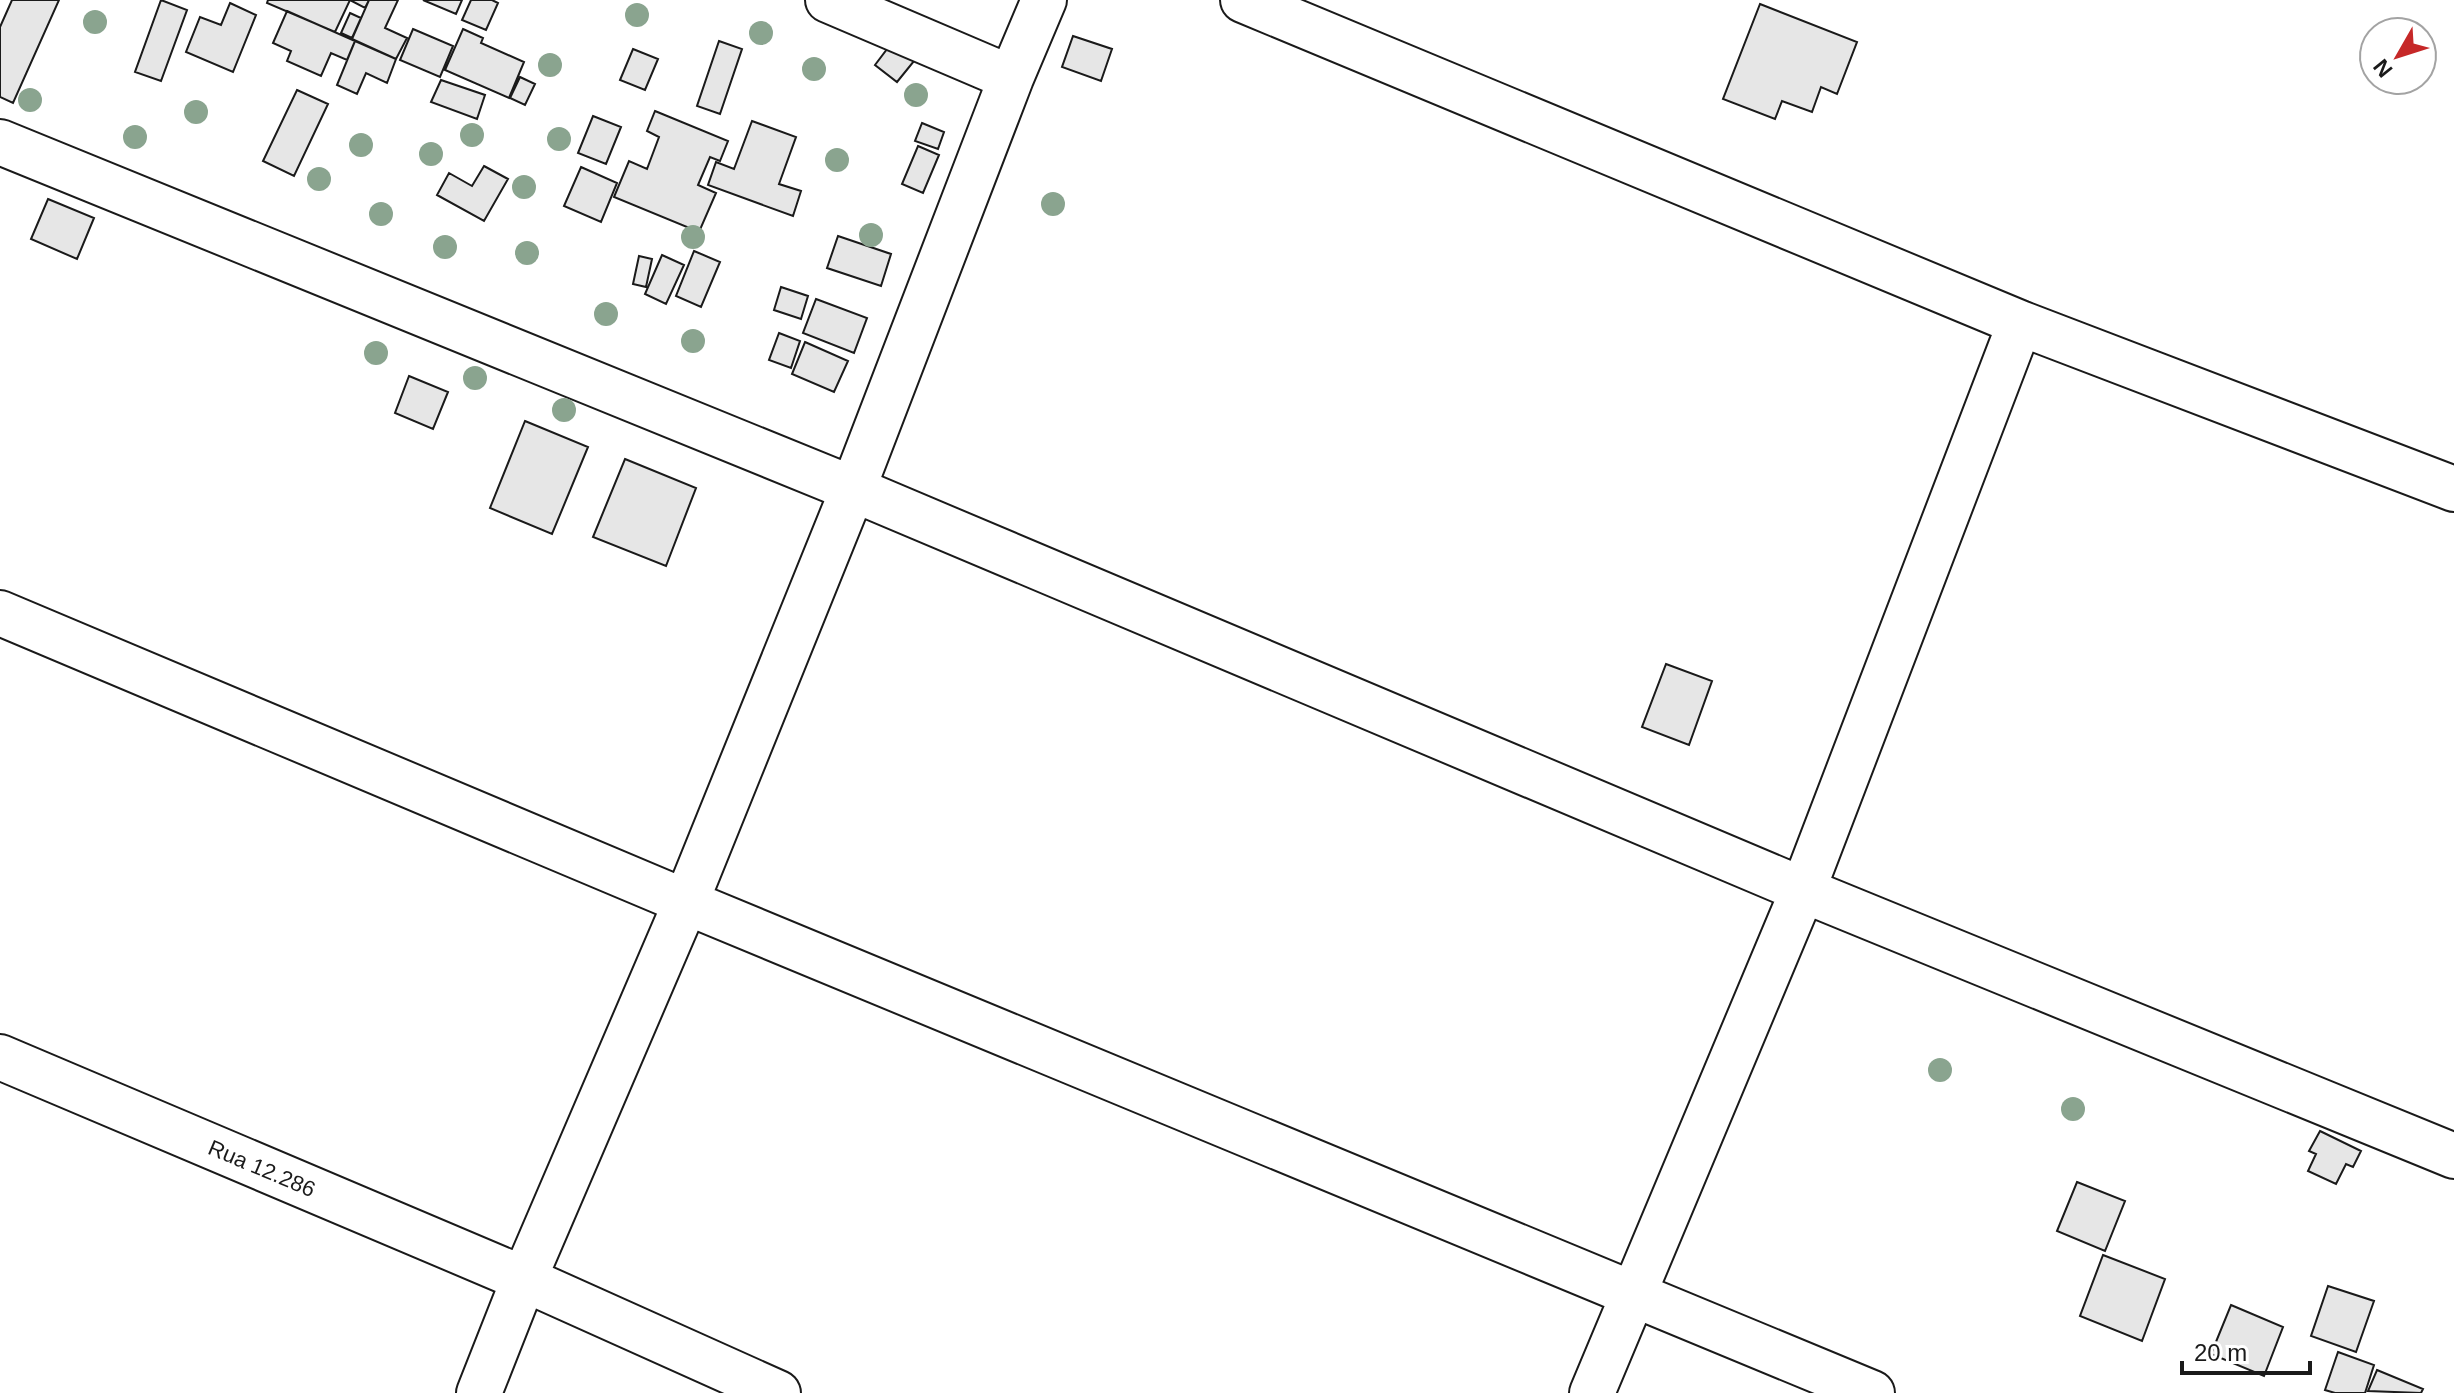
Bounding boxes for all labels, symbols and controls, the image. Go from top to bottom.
north arrow [2358,16,2438,96]
text: N [2368,54,2398,82]
street label: Rua 12.286 [205,1135,319,1202]
scale bar [2182,1325,2310,1375]
text: 20 m [2194,1339,2247,1366]

